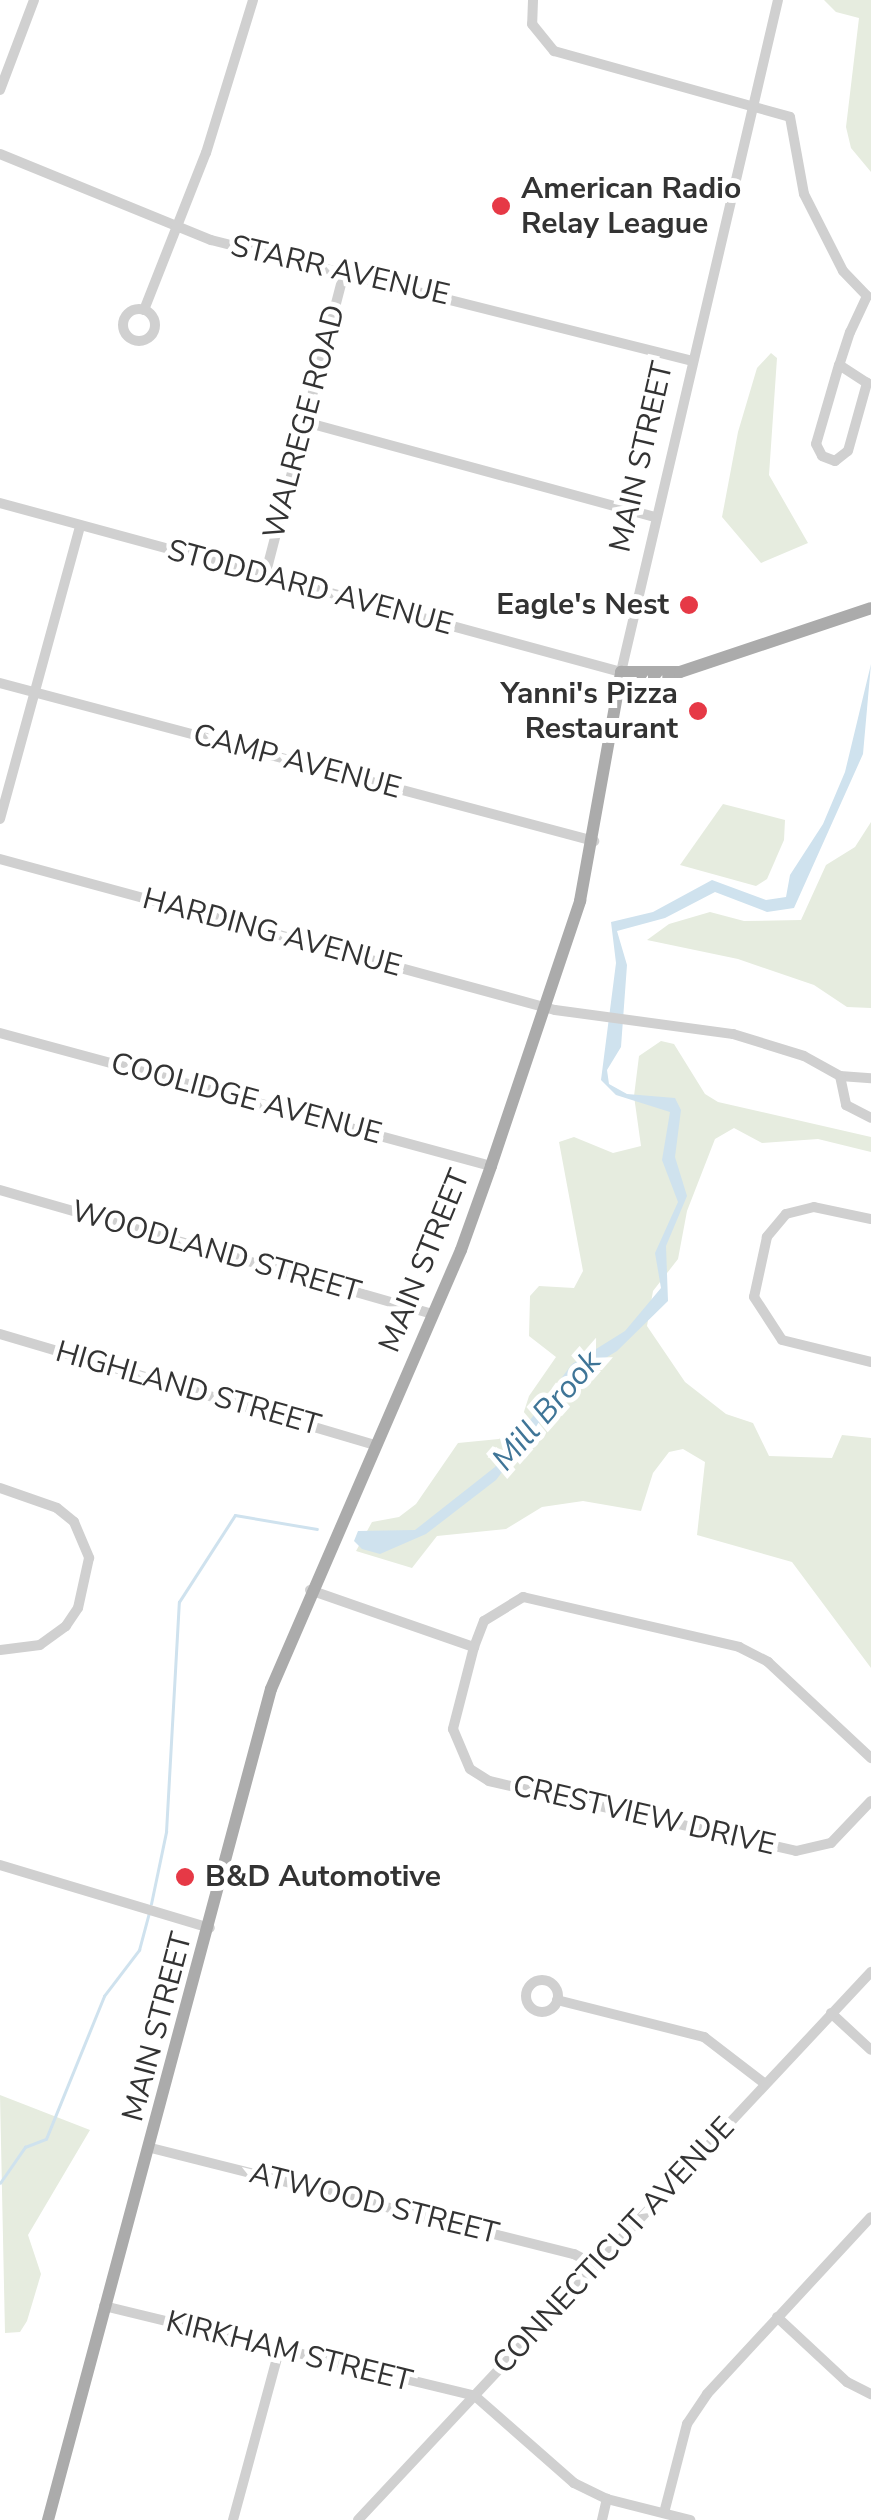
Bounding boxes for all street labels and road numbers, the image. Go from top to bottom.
street label: STARR AVENUE [227,228,453,314]
street label: WALREGE ROAD [256,301,354,543]
street label: MAIN STREET [603,358,681,556]
street label: STODDARD AVENUE [163,533,457,643]
street label: CAMP AVENUE [189,717,405,807]
street label: HARDING AVENUE [139,881,405,985]
street label: COOLIDGE AVENUE [107,1046,385,1152]
street label: MAIN STREET [372,1164,478,1358]
street label: WOODLAND STREET [67,1193,365,1311]
street label: HIGHLAND STREET [52,1334,324,1444]
street label: CRESTVIEW DRIVE [509,1768,779,1864]
street label: MAIN STREET [116,1929,200,2125]
street label: CONNECTICUT AVENUE [486,2110,742,2382]
street label: ATWOOD STREET [246,2156,502,2252]
street label: KIRKHAM STREET [162,2304,416,2400]

